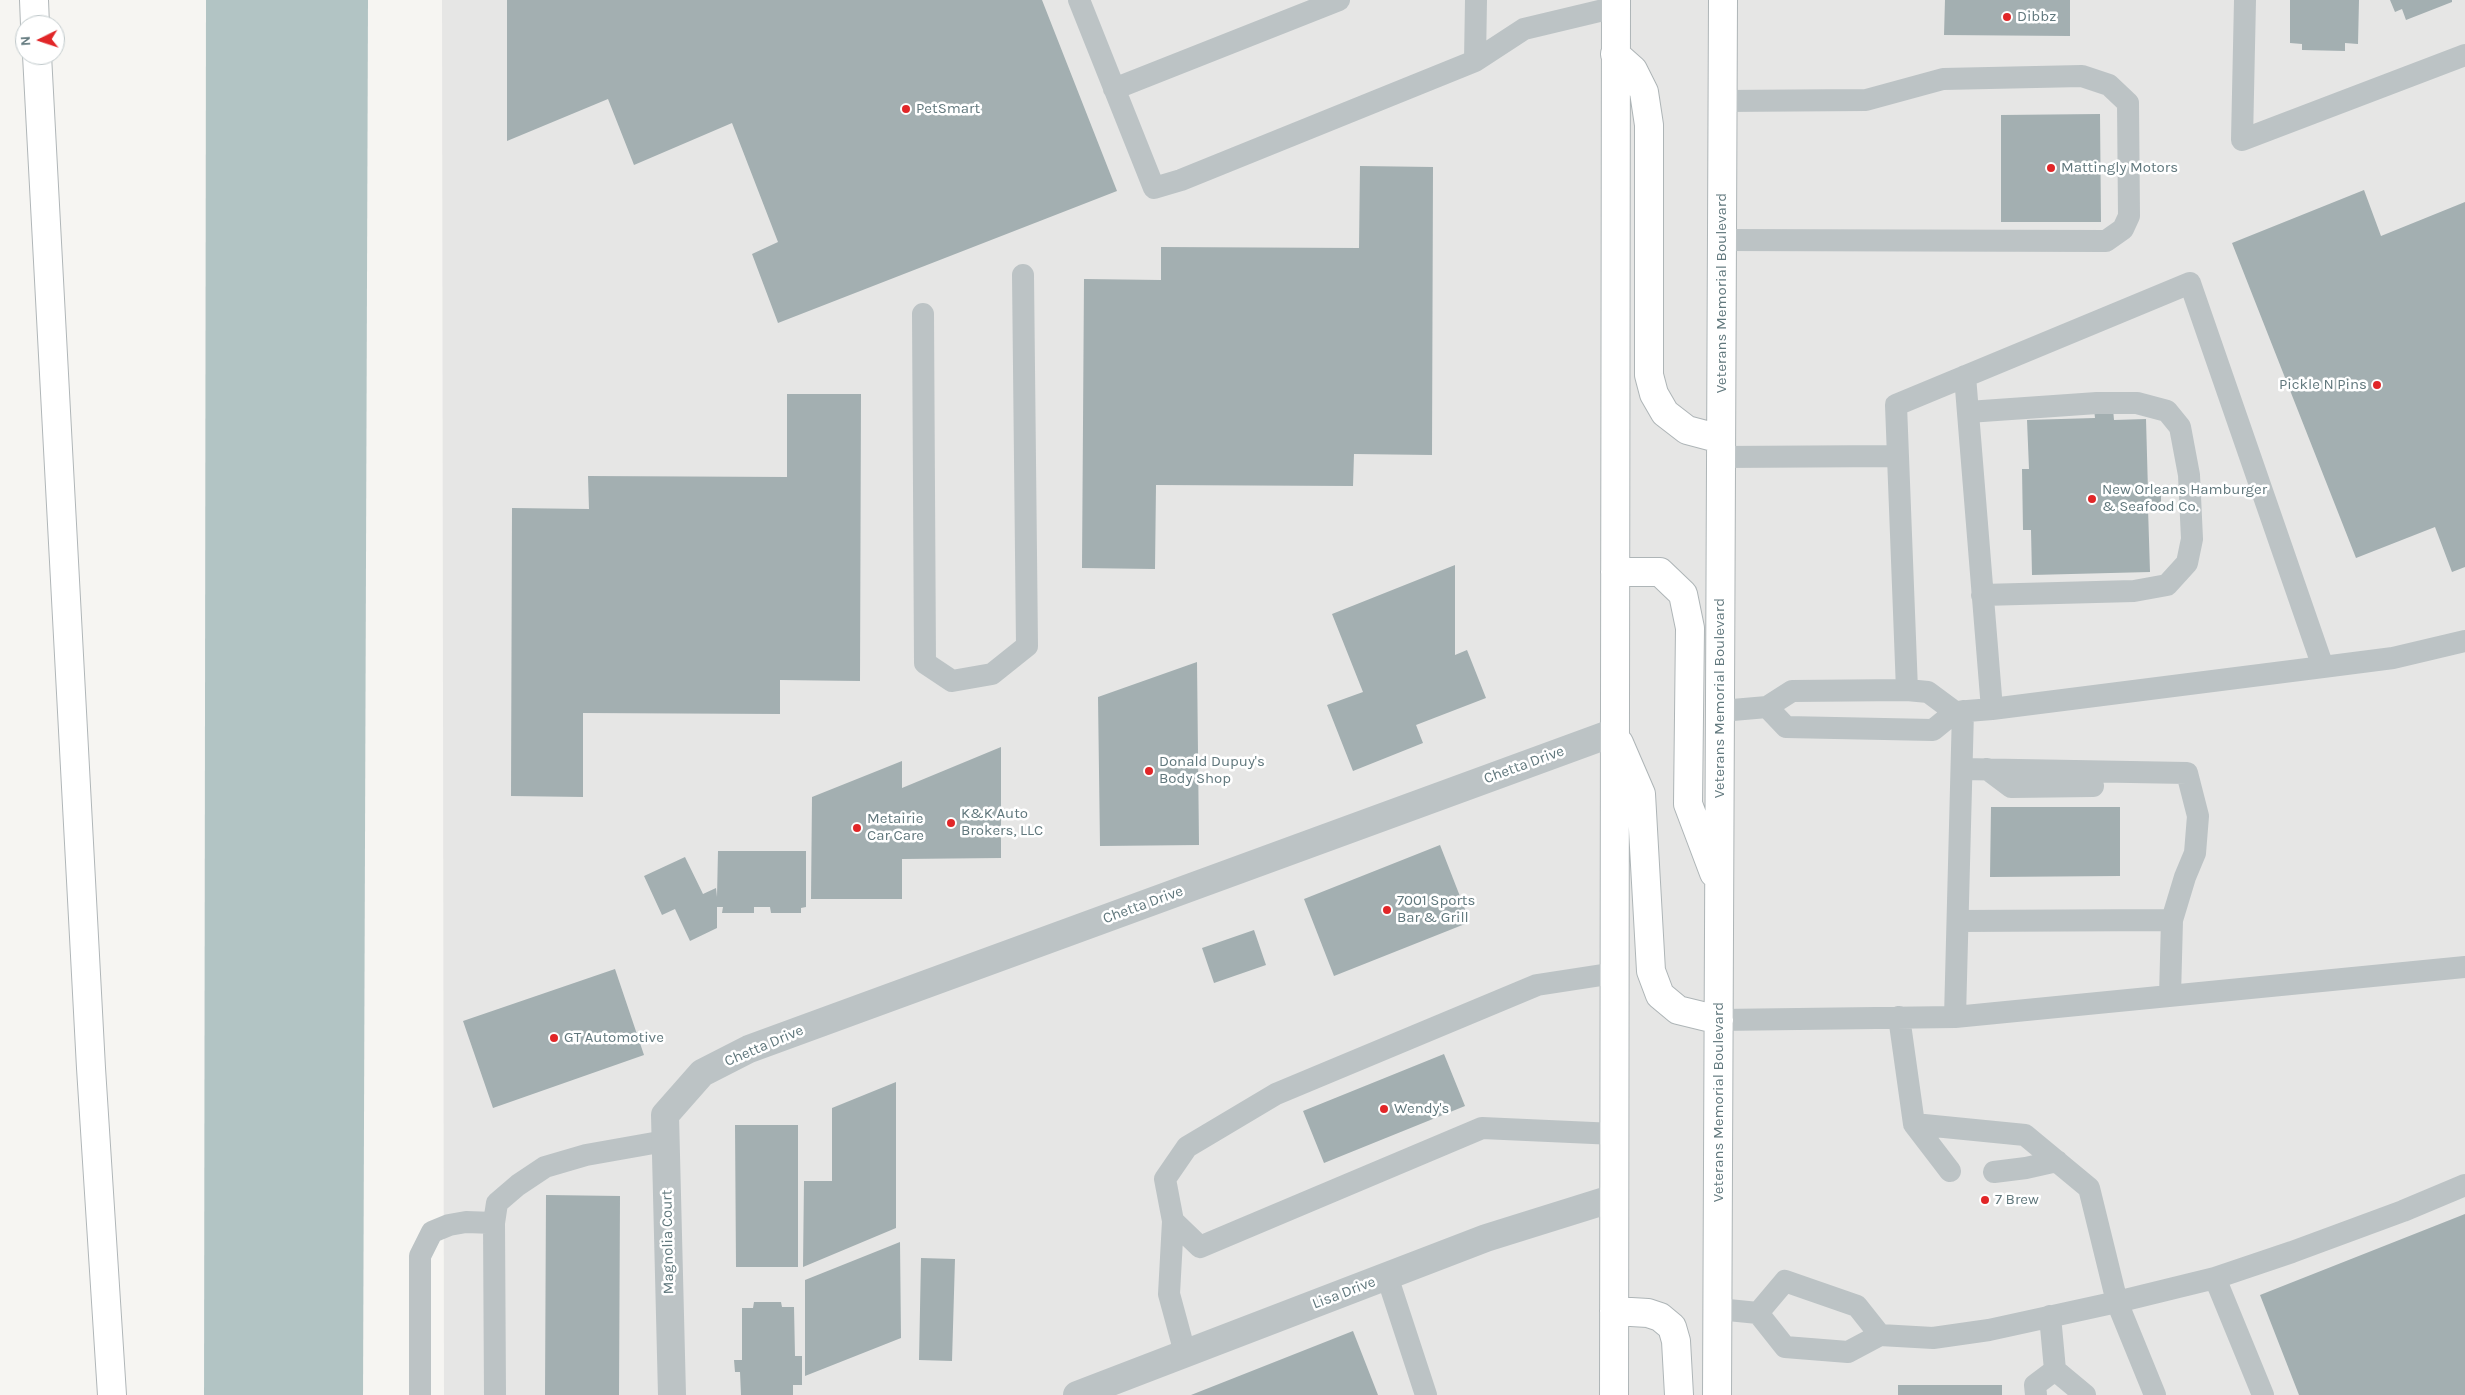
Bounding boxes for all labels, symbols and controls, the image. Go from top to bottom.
place label: Dibbz [2017,8,2056,26]
marker: Dibbz [2001,11,2013,23]
north arrow [15,15,65,65]
text: N [17,35,34,47]
place label: PetSmart [916,100,980,118]
marker: PetSmart [900,103,912,115]
place label: Mattingly Motors [2061,159,2178,177]
marker: Mattingly Motors [2045,162,2057,174]
street label: Veterans Memorial Boulevard [1713,193,1731,393]
place label: Pickle N Pins [2279,376,2367,394]
marker: Pickle N Pins [2371,379,2383,391]
place label: New Orleans Hamburger & Seafood Co. [2102,481,2267,516]
marker: New Orleans Hamburger & Seafood Co. [2086,493,2098,505]
street label: Veterans Memorial Boulevard [1711,598,1729,798]
street label: Chetta Drive [1481,742,1567,788]
place label: Donald Dupuy's Body Shop [1159,753,1265,788]
marker: Donald Dupuy's Body Shop [1143,765,1155,777]
place label: K&K Auto Brokers, LLC [961,805,1043,840]
place label: Metairie Car Care [867,810,924,845]
marker: K&K Auto Brokers, LLC [945,817,957,829]
marker: Metairie Car Care [851,822,863,834]
street label: Chetta Drive [1100,882,1186,928]
place label: 7001 Sports Bar & Grill [1397,892,1475,927]
marker: 7001 Sports Bar & Grill [1381,904,1393,916]
street label: Veterans Memorial Boulevard [1710,1002,1728,1202]
street label: Chetta Drive [722,1021,806,1071]
place label: GT Automotive [564,1029,664,1047]
marker: GT Automotive [548,1032,560,1044]
place label: Wendy's [1394,1100,1449,1118]
marker: Wendy's [1378,1103,1390,1115]
street label: Magnolia Court [658,1189,678,1295]
place label: 7 Brew [1995,1191,2039,1209]
marker: 7 Brew [1979,1194,1991,1206]
street label: Lisa Drive [1310,1273,1378,1313]

